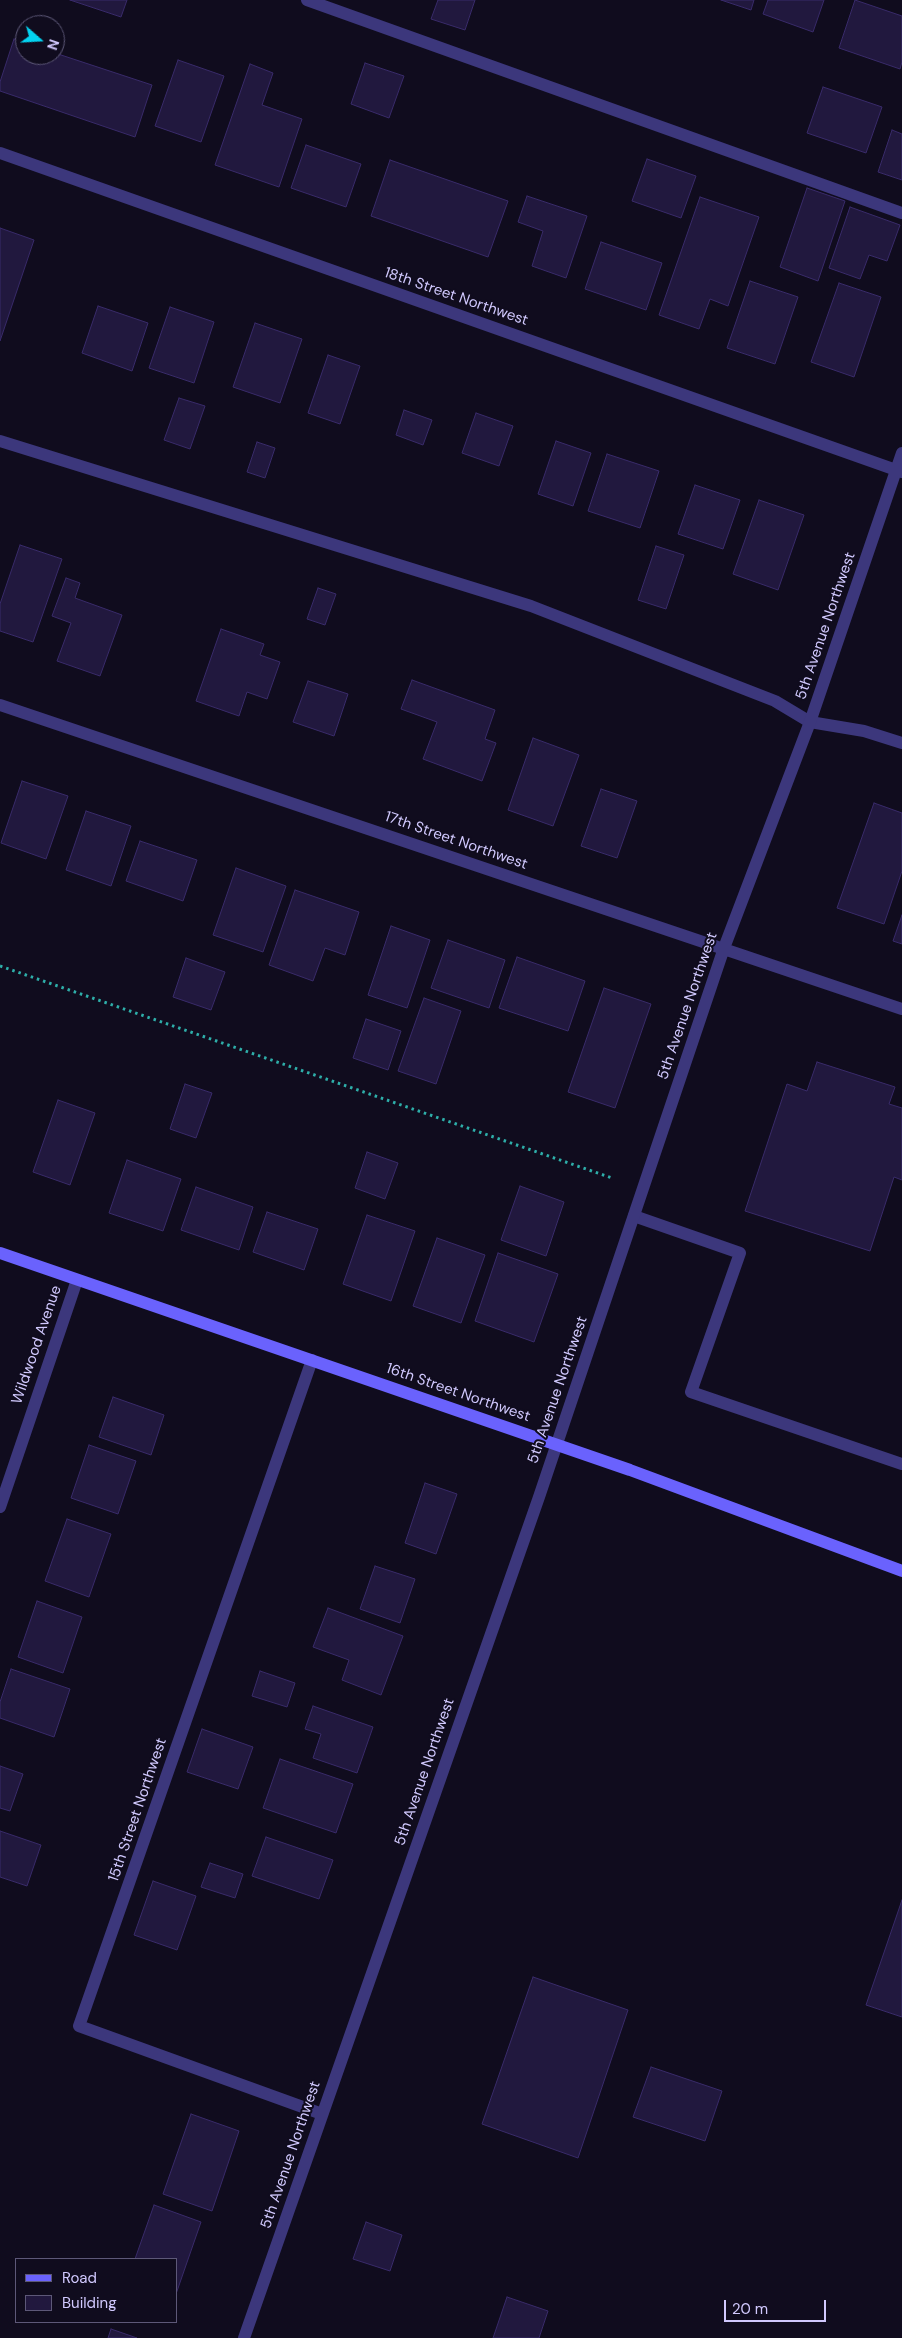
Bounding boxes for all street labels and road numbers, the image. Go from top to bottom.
street label: 18th Street Northwest [382,264,530,330]
street label: 5th Avenue Northwest [792,550,860,702]
street label: 17th Street Northwest [382,808,530,874]
street label: 5th Avenue Northwest [654,930,722,1082]
street label: Wildwood Avenue [8,1283,66,1407]
street label: 5th Avenue Northwest [524,1314,592,1466]
street label: 16th Street Northwest [384,1360,532,1426]
street label: 5th Avenue Northwest [391,1696,459,1848]
street label: 15th Street Northwest [105,1736,171,1884]
street label: 5th Avenue Northwest [257,2079,325,2231]

